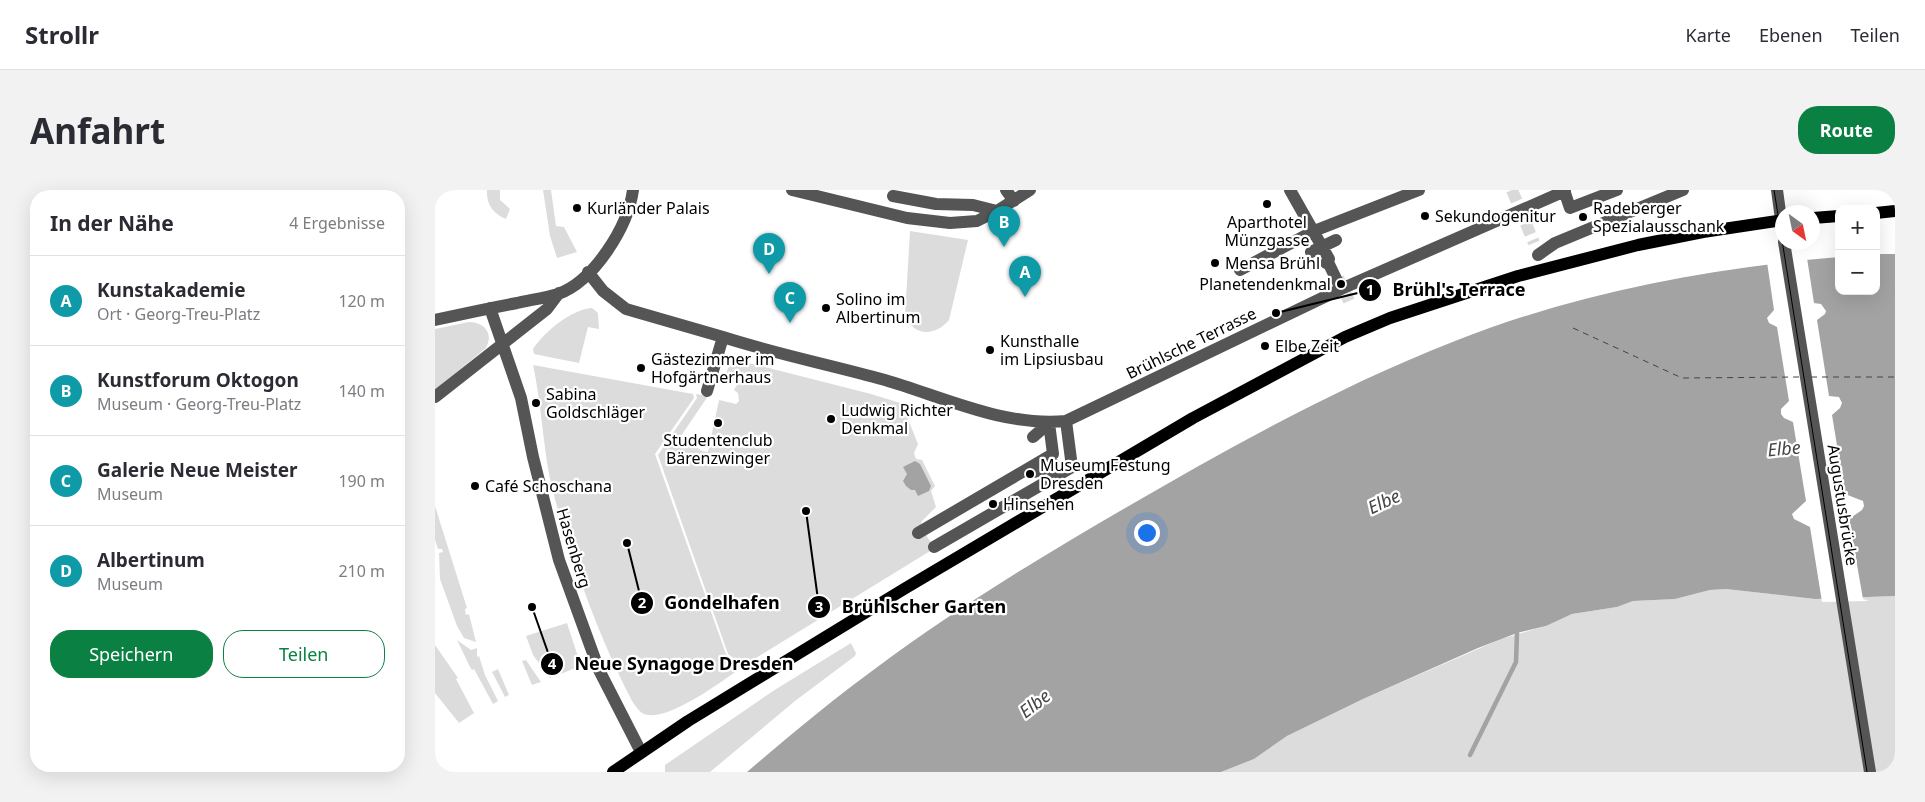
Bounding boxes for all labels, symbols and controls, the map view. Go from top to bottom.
text: Strollr [25,18,99,51]
text: Karte [1686,23,1731,47]
text: Ebenen [1759,23,1823,47]
text: Teilen [1851,23,1900,47]
button: Route [1798,106,1895,154]
text: Anfahrt [30,107,165,154]
place label: Kurländer Palais [587,197,710,219]
place label: Radeberger Spezialausschank [1593,197,1725,237]
marker: Aparthotel Münzgasse [1261,198,1273,210]
marker: Kurländer Palais [571,202,583,214]
place label: Sekundogenitur [1435,205,1556,227]
north arrow [1775,205,1820,250]
map controls [1835,205,1880,295]
button: + [1835,205,1880,250]
pin: B [988,206,1020,247]
text: In der Nähe [50,209,174,237]
marker: Sekundogenitur [1419,210,1431,222]
place label: Aparthotel Münzgasse [1225,211,1309,251]
marker: Radeberger Spezialausschank [1577,211,1589,223]
text: 4 Ergebnisse [289,212,385,234]
pin: D [753,233,785,274]
button: − [1835,250,1880,295]
place label: Mensa Brühl [1225,252,1320,274]
pin: A [1009,256,1041,297]
marker: Mensa Brühl [1209,257,1221,269]
place label: Planetendenkmal [1199,273,1331,295]
callout: Brühl's Terrace [1357,273,1536,306]
text: Kunstakademie [97,277,246,303]
text: Brühl's Terrace [1392,277,1526,301]
marker: Planetendenkmal [1335,278,1347,290]
text: 1 [1366,279,1374,299]
pin: C [774,282,806,323]
place label: Solino im Albertinum [836,288,920,328]
text: A [60,290,72,312]
text: 120 m [338,290,385,312]
marker: Solino im Albertinum [820,302,832,314]
street label: Brühlsche Terrasse [1122,302,1260,384]
text: Ort · Georg-Treu-Platz [97,303,260,325]
place label: Kunsthalle im Lipsiusbau [1000,330,1104,370]
place label: Elbe Zeit [1275,335,1339,357]
marker: Elbe Zeit [1259,340,1271,352]
marker: Kunsthalle im Lipsiusbau [984,344,996,356]
place label: Gästezimmer im Hofgärtnerhaus [651,348,774,388]
marker: Gästezimmer im Hofgärtnerhaus [635,362,647,374]
text: Kunstforum Oktogon [97,367,299,393]
text: B [61,380,71,402]
text: 140 m [338,380,385,402]
place label: Sabina Goldschläger [546,383,645,423]
text: Museum · Georg-Treu-Platz [97,393,301,415]
marker: Sabina Goldschläger [530,397,542,409]
place label: Ludwig Richter Denkmal [841,399,953,439]
marker: Ludwig Richter Denkmal [825,413,837,425]
marker: Studentenclub Bärenzwinger [712,417,724,429]
place label: Studentenclub Bärenzwinger [663,429,773,469]
water label: Elbe [1766,435,1802,461]
street label: Augustusbrücke [1823,443,1863,567]
place label: Museum Festung Dresden [1040,454,1170,494]
text: Galerie Neue Meister [97,457,298,483]
marker: Museum Festung Dresden [1024,468,1036,480]
text: C [61,470,71,492]
text: 190 m [338,470,385,492]
place label: Café Schoschana [485,475,612,497]
marker: Café Schoschana [469,480,481,492]
text: Museum [97,483,163,505]
water label: Elbe [1363,483,1404,519]
place label: Hinsehen [1003,493,1074,515]
marker: Hinsehen [987,498,999,510]
street label: Hasenberg [551,505,597,591]
your location [1134,520,1160,546]
text: Albertinum [97,547,205,573]
text: D [60,560,72,582]
text: 210 m [338,560,385,582]
text: Museum [97,573,163,595]
callout: Gondelhafen [630,586,790,619]
text: Gondelhafen [664,590,780,614]
callout: Brühlscher Garten [807,590,1016,623]
text: 2 [638,592,647,612]
text: Brühlscher Garten [842,594,1006,618]
text: 3 [815,596,823,616]
button: Speichern [50,630,213,678]
button: Teilen [223,630,385,678]
callout: Neue Synagoge Dresden [539,648,803,681]
text: Neue Synagoge Dresden [574,651,794,675]
text: 4 [548,653,557,673]
water label: Elbe [1014,683,1055,723]

